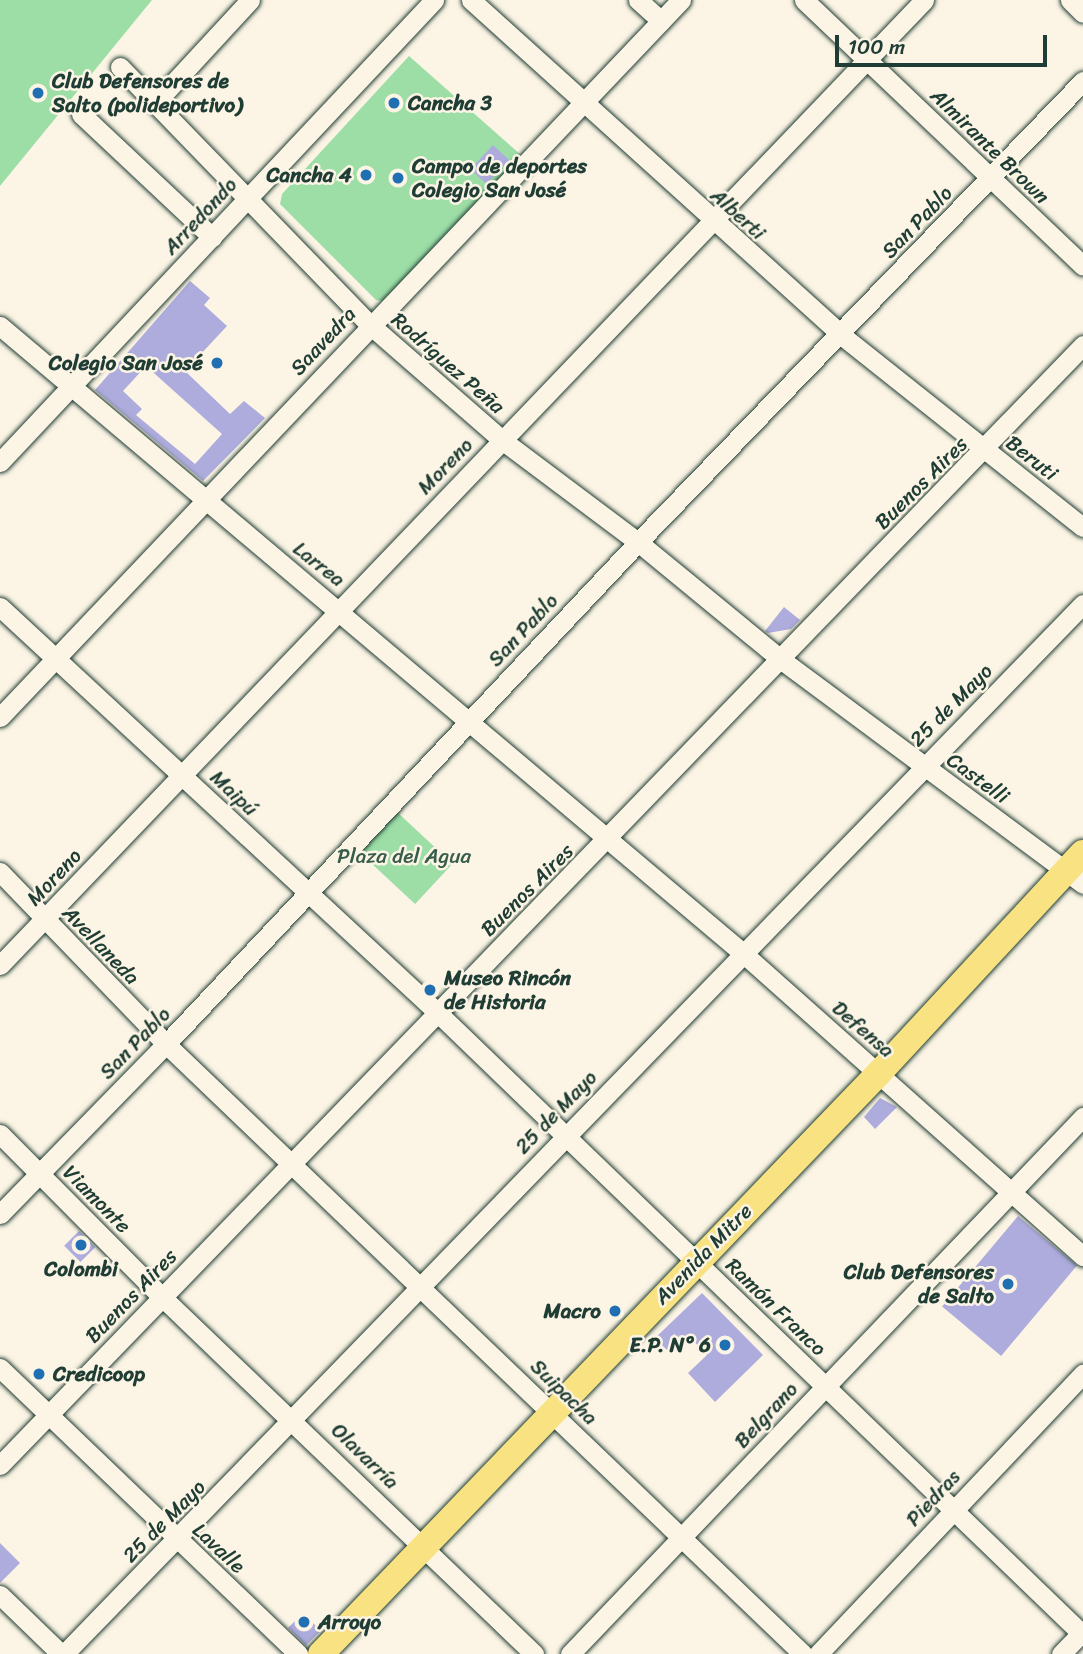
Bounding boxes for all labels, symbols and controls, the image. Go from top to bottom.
scale bar [838,21,1050,65]
text: 100 m [848,28,905,66]
place label: Club Defensores de Salto (polideportivo) [52,68,241,118]
street label: Almirante Brown [925,83,1055,209]
marker: Club Defensores de Salto (polideportivo) [30,85,46,101]
place label: Cancha 3 [408,90,492,116]
marker: Cancha 3 [386,95,402,111]
place label: Campo de deportes Colegio San José [412,153,587,203]
place label: Cancha 4 [266,162,352,188]
marker: Cancha 4 [358,167,374,183]
marker: Campo de deportes Colegio San José [390,170,406,186]
street label: Arredondo [158,172,242,260]
street label: San Pablo [876,180,958,264]
street label: Alberti [705,183,771,245]
street label: Saavedra [285,302,361,380]
street label: Rodríguez Peña [386,307,510,419]
place label: Colegio San José [48,350,203,376]
marker: Colegio San José [209,355,225,371]
street label: Beruti [1001,430,1063,486]
street label: Buenos Aires [869,431,973,535]
street label: Moreno [412,432,478,500]
street label: Larrea [288,536,350,592]
street label: San Pablo [482,588,564,672]
street label: 25 de Mayo [904,658,998,752]
street label: Castelli [942,747,1014,809]
street label: Maipú [205,765,263,821]
street label: Buenos Aires [475,838,579,942]
street label: Moreno [21,843,87,911]
park label: Plaza del Agua [337,843,471,869]
street label: Avellaneda [57,900,145,990]
place label: Museo Rincón de Historia [444,965,571,1015]
marker: Museo Rincón de Historia [422,982,438,998]
street label: Defensa [827,995,899,1063]
street label: San Pablo [94,1001,176,1085]
street label: 25 de Mayo [510,1065,602,1159]
street label: Viamonte [58,1160,136,1238]
street label: Avenida Mitre [649,1198,757,1310]
marker: Colombi [73,1237,89,1253]
street label: Buenos Aires [80,1244,182,1348]
street label: Ramón Franco [721,1253,831,1361]
place label: Colombi [44,1256,118,1282]
place label: Club Defensores de Salto [844,1259,994,1309]
marker: Club Defensores de Salto [1000,1276,1016,1292]
place label: Macro [544,1298,601,1324]
marker: Macro [607,1303,623,1319]
place label: E.P. N° 6 [630,1332,711,1358]
marker: E.P. N° 6 [717,1337,733,1353]
street label: Suipacha [525,1354,603,1430]
place label: Credicoop [53,1361,145,1387]
marker: Credicoop [31,1366,47,1382]
street label: Belgrano [729,1377,803,1453]
street label: Olavarría [326,1418,404,1494]
street label: Piedras [901,1464,965,1532]
street label: 25 de Mayo [117,1474,211,1568]
street label: Lavalle [187,1517,251,1579]
place label: Arroyo [318,1609,381,1635]
marker: Arroyo [296,1614,312,1630]

